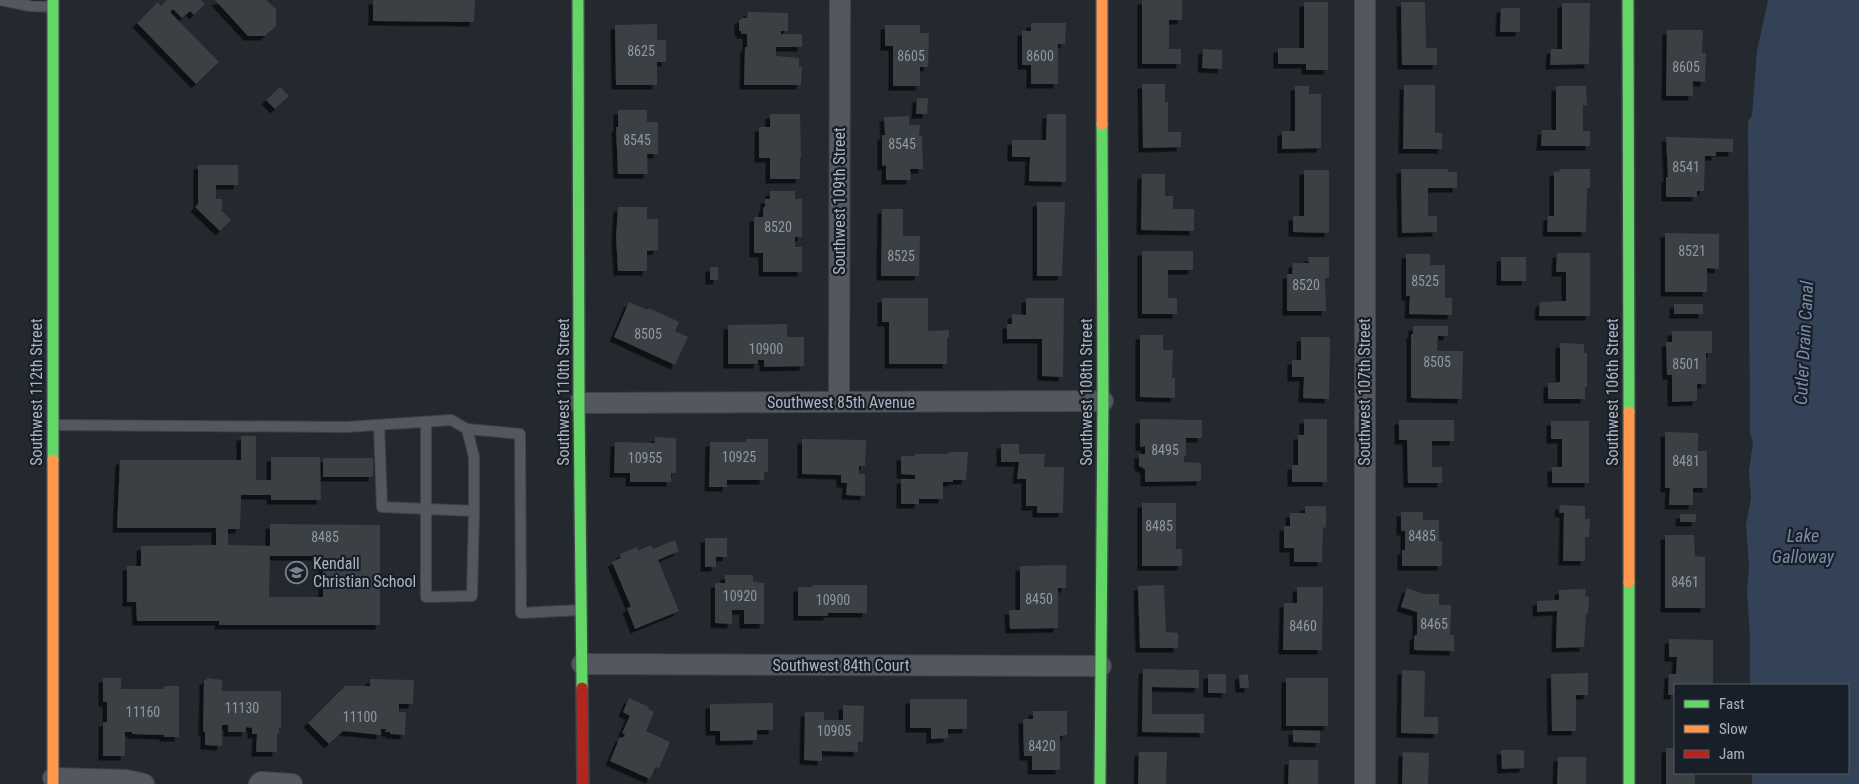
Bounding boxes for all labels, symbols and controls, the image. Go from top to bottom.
house number: 8625 [627,43,655,59]
house number: 8605 [897,48,925,64]
house number: 8600 [1026,48,1054,64]
house number: 8605 [1672,59,1700,75]
street label: Southwest 109th Street [830,127,849,275]
house number: 8545 [623,132,651,148]
house number: 8545 [888,136,916,152]
house number: 8541 [1672,159,1700,175]
house number: 8520 [764,219,792,235]
house number: 8521 [1678,243,1706,259]
house number: 8525 [887,248,915,264]
house number: 8525 [1411,273,1439,289]
house number: 8520 [1292,277,1320,293]
water label: Cutler Drain Canal [1790,279,1817,405]
street label: Southwest 112th Street [27,318,46,466]
street label: Southwest 110th Street [554,318,573,466]
street label: Southwest 108th Street [1077,318,1096,466]
street label: Southwest 107th Street [1355,318,1374,466]
street label: Southwest 106th Street [1603,318,1622,466]
house number: 8505 [634,326,662,342]
house number: 10900 [749,341,783,357]
house number: 8505 [1423,354,1451,370]
house number: 8501 [1672,356,1700,372]
street label: Southwest 85th Avenue [767,393,915,412]
house number: 8495 [1151,442,1179,458]
house number: 10925 [722,449,756,465]
house number: 10955 [628,450,662,466]
house number: 8481 [1672,453,1700,469]
house number: 8485 [1145,518,1173,534]
water label: Lake Galloway [1772,525,1835,567]
house number: 8485 [1408,528,1436,544]
house number: 8485 [311,529,339,545]
place label: Kendall Christian School [313,554,416,591]
school or university icon: Kendall Christian School [285,560,309,584]
house number: 8461 [1671,574,1699,590]
house number: 10920 [723,588,757,604]
house number: 8450 [1025,591,1053,607]
house number: 10900 [816,592,850,608]
house number: 8465 [1420,616,1448,632]
house number: 8460 [1289,618,1317,634]
street label: Southwest 84th Court [773,656,910,675]
legend [1674,684,1849,774]
text: Fast [1719,695,1744,713]
house number: 11130 [225,700,259,716]
house number: 11160 [126,704,160,720]
house number: 11100 [343,709,377,725]
text: Slow [1719,720,1748,738]
house number: 10905 [817,723,851,739]
house number: 8420 [1028,738,1056,754]
text: Jam [1719,745,1745,763]

